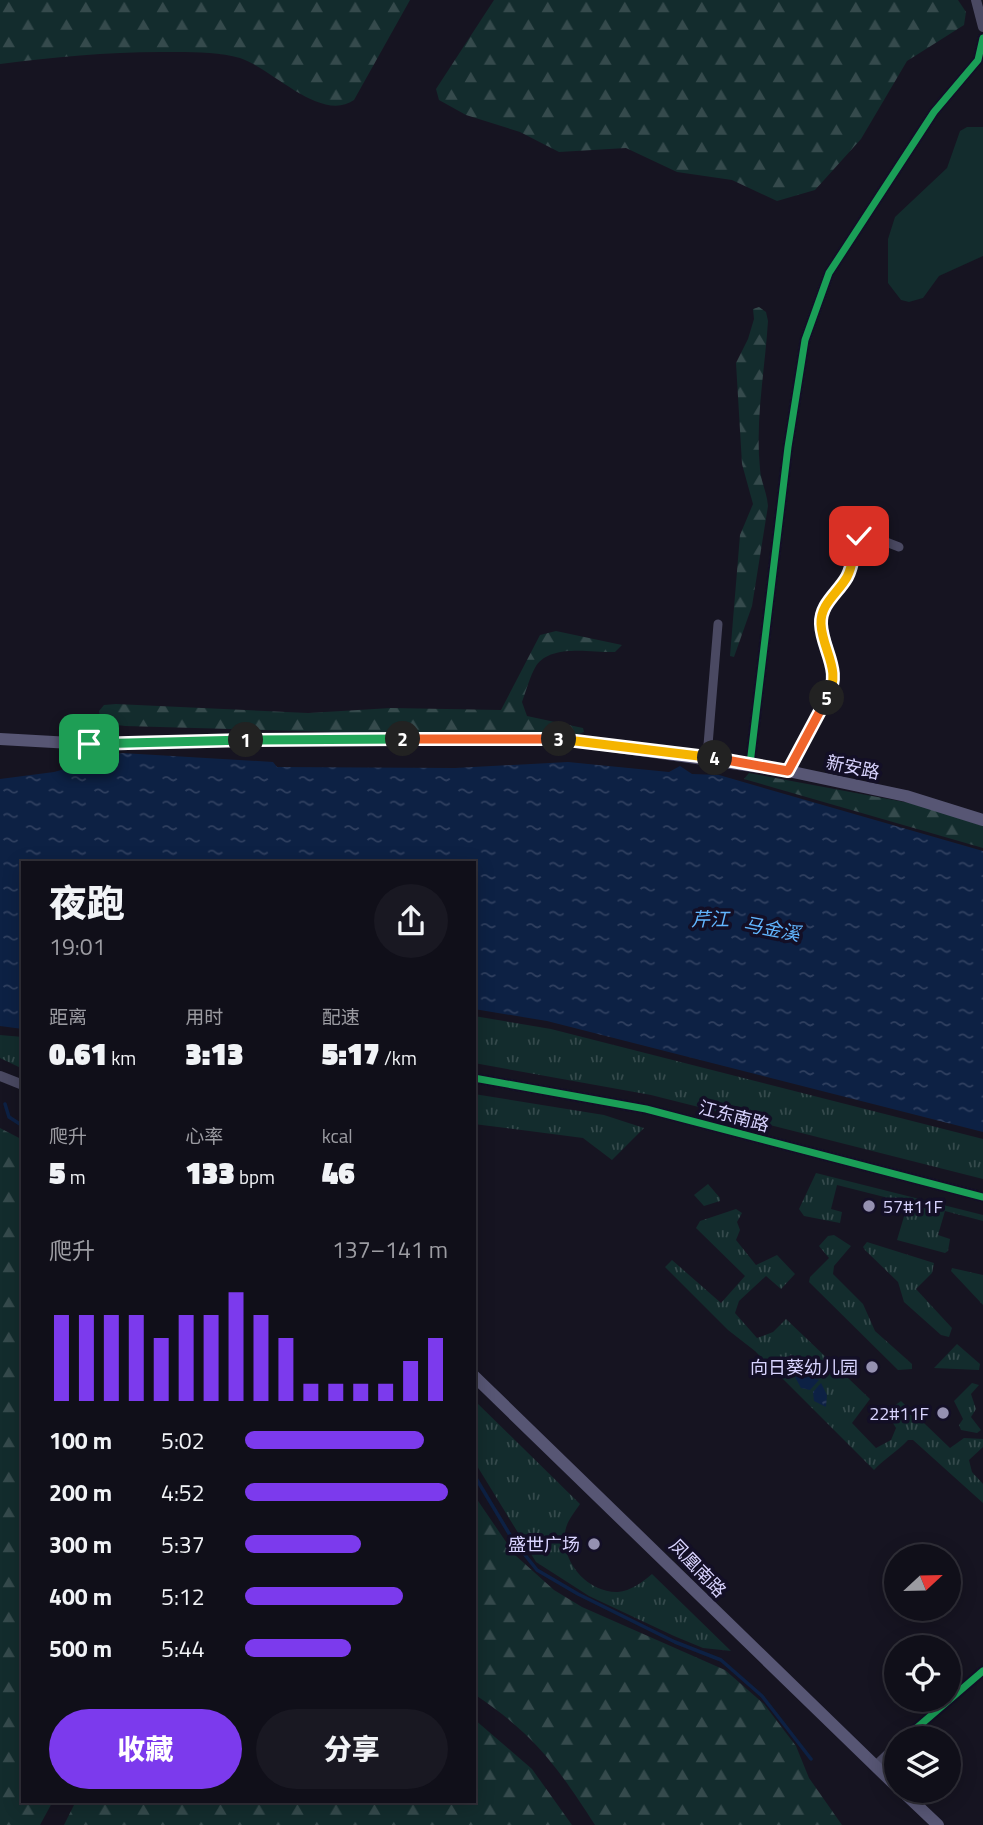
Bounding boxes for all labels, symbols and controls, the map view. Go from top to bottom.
pin [829,506,889,566]
icon: check [840,517,878,555]
pin: 5 [810,680,844,716]
text: 5 [821,683,832,712]
pin [59,714,119,774]
pin: 1 [229,722,264,758]
pin: 2 [386,722,420,756]
pin: 3 [542,722,576,756]
text: 2 [397,724,408,753]
text: 3 [553,724,564,753]
icon: arrive [70,725,108,763]
text: 1 [240,725,251,754]
pin: 4 [698,740,732,776]
text: 4 [709,743,720,772]
street label: 新安路 [824,748,882,786]
text: 夜跑 [49,874,125,932]
button: share [374,884,448,958]
water label: 芹江 [691,904,731,933]
water label: 马金溪 [741,908,805,948]
text: 19:01 [49,929,106,964]
text: 距离 [49,1002,87,1031]
text: 用时 [185,1002,223,1031]
text: 配速 [322,1002,360,1031]
text: 0.61 [49,1031,107,1077]
text: 3:13 [185,1031,243,1077]
text: 5:17 [322,1031,380,1077]
text: km [107,1043,136,1072]
text: /km [380,1043,417,1072]
street label: 江东南路 [696,1094,772,1138]
text: 爬升 [49,1121,87,1150]
text: 心率 [185,1121,223,1150]
text: kcal [322,1121,353,1150]
text: 5 [49,1150,66,1196]
text: 133 [185,1150,235,1196]
text: 46 [322,1150,355,1196]
text: m [66,1162,86,1191]
text: bpm [235,1162,275,1191]
place label: 57#11F [883,1193,943,1220]
marker: 57#11F [861,1198,877,1214]
text: 137–141 m [332,1232,448,1267]
text: 爬升 [49,1233,95,1268]
place label: 向日葵幼儿园 [750,1354,858,1381]
marker: 向日葵幼儿园 [864,1359,880,1375]
place label: 22#11F [869,1400,929,1427]
marker: 22#11F [935,1405,951,1421]
text: 100 m [49,1423,112,1458]
text: 5:02 [161,1423,205,1458]
text: 200 m [49,1475,112,1510]
text: 4:52 [161,1475,205,1510]
text: 300 m [49,1527,112,1562]
text: 5:37 [161,1527,205,1562]
place label: 盛世广场 [508,1531,580,1558]
street label: 凤凰南路 [663,1533,733,1603]
marker: 盛世广场 [586,1536,602,1552]
north arrow [884,1544,961,1620]
map controls [884,1544,961,1803]
text: 400 m [49,1579,112,1614]
text: 5:12 [161,1579,205,1614]
text: 500 m [49,1631,112,1666]
text: 5:44 [161,1631,205,1666]
button: locate [884,1635,961,1712]
button: 收藏 [49,1709,242,1789]
button: 分享 [256,1709,448,1789]
button: layers [884,1726,961,1803]

